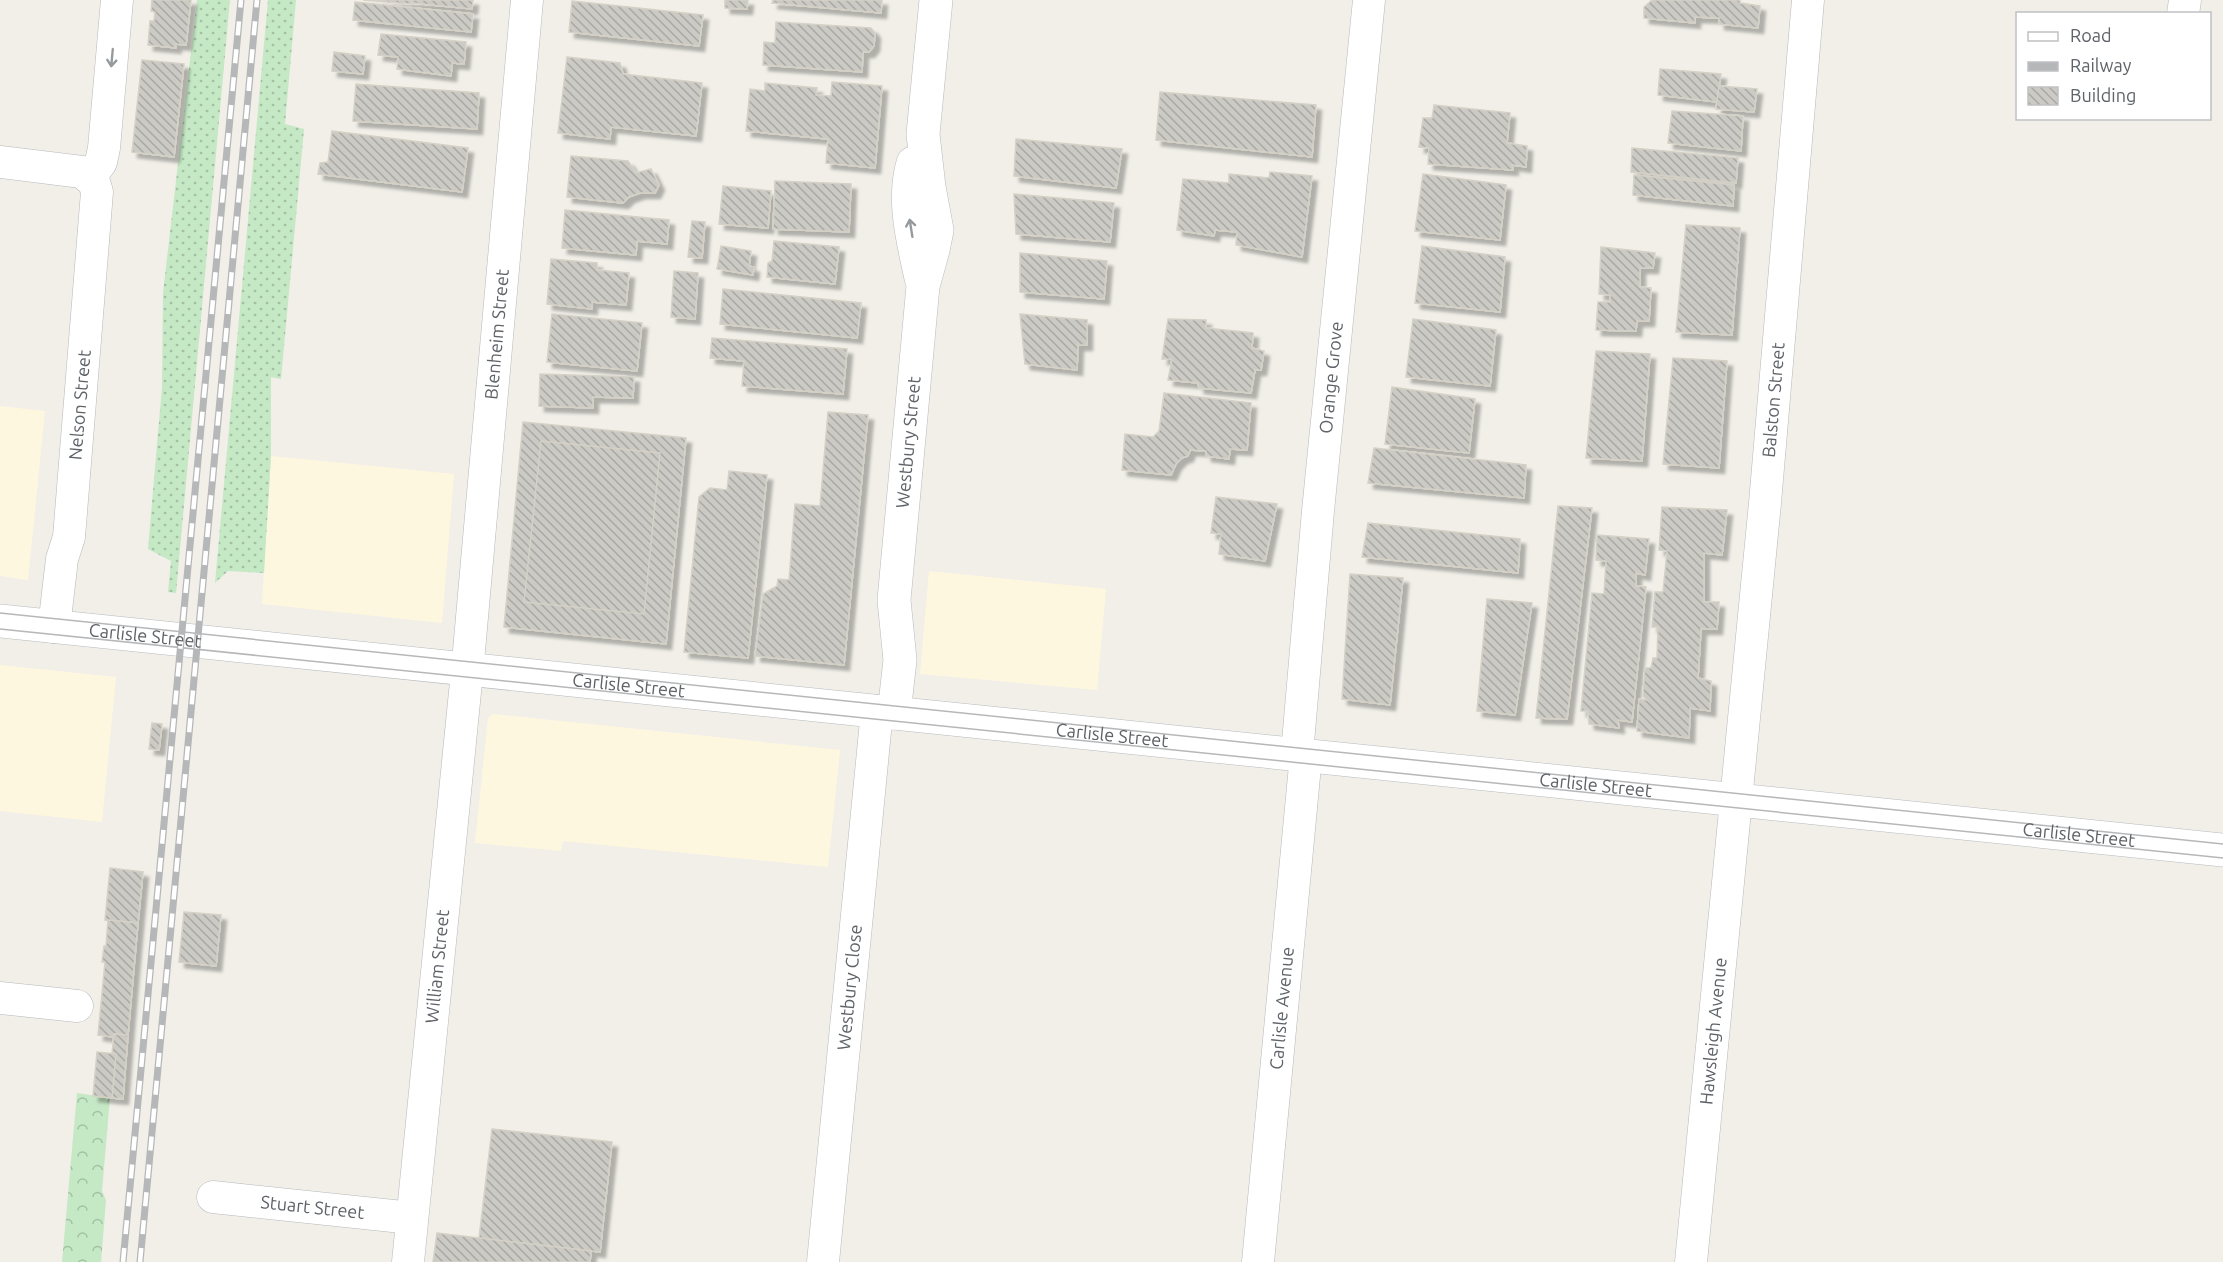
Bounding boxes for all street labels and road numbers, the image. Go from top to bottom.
street label: Blenheim Street [480,268,512,400]
street label: Orange Grove [1315,320,1346,435]
street label: Balston Street [1758,341,1788,458]
street label: Nelson Street [64,349,94,461]
street label: Westbury Street [892,375,924,509]
street label: Carlisle Street [88,619,203,651]
street label: Carlisle Street [571,669,686,701]
street label: Carlisle Street [1055,719,1170,750]
street label: Carlisle Street [1538,769,1653,800]
street label: Carlisle Street [2022,818,2136,850]
street label: William Street [421,908,452,1024]
street label: Westbury Close [833,923,865,1051]
street label: Carlisle Avenue [1265,946,1297,1070]
street label: Hawsleigh Avenue [1695,956,1730,1106]
street label: Stuart Street [260,1191,366,1222]

